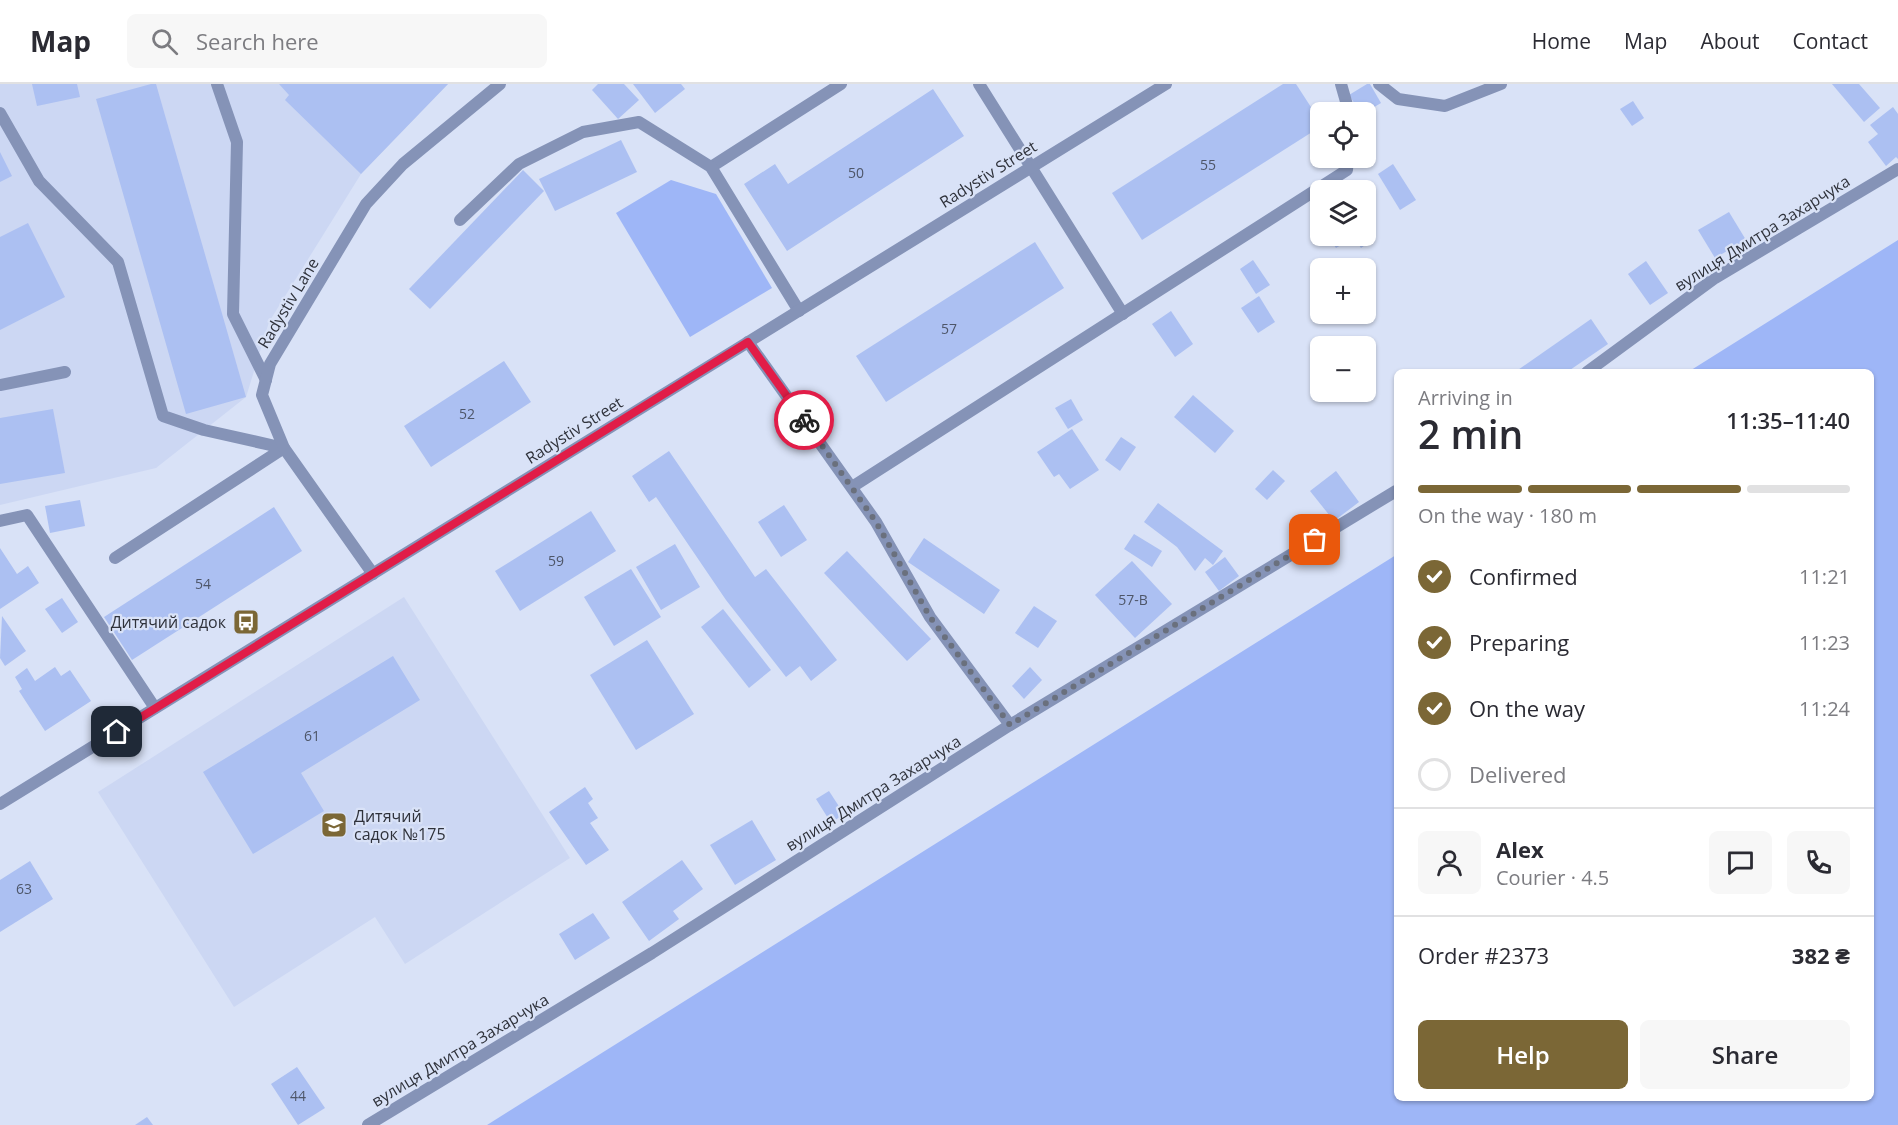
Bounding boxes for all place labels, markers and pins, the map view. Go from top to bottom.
pin [1289,514,1340,565]
bus stop icon: Дитячий садок [231,607,261,637]
place label: Дитячий садок [111,611,227,633]
pin [91,706,142,757]
place label: Дитячий садок №175 [354,805,446,845]
school or university icon: Дитячий садок №175 [319,810,349,840]

